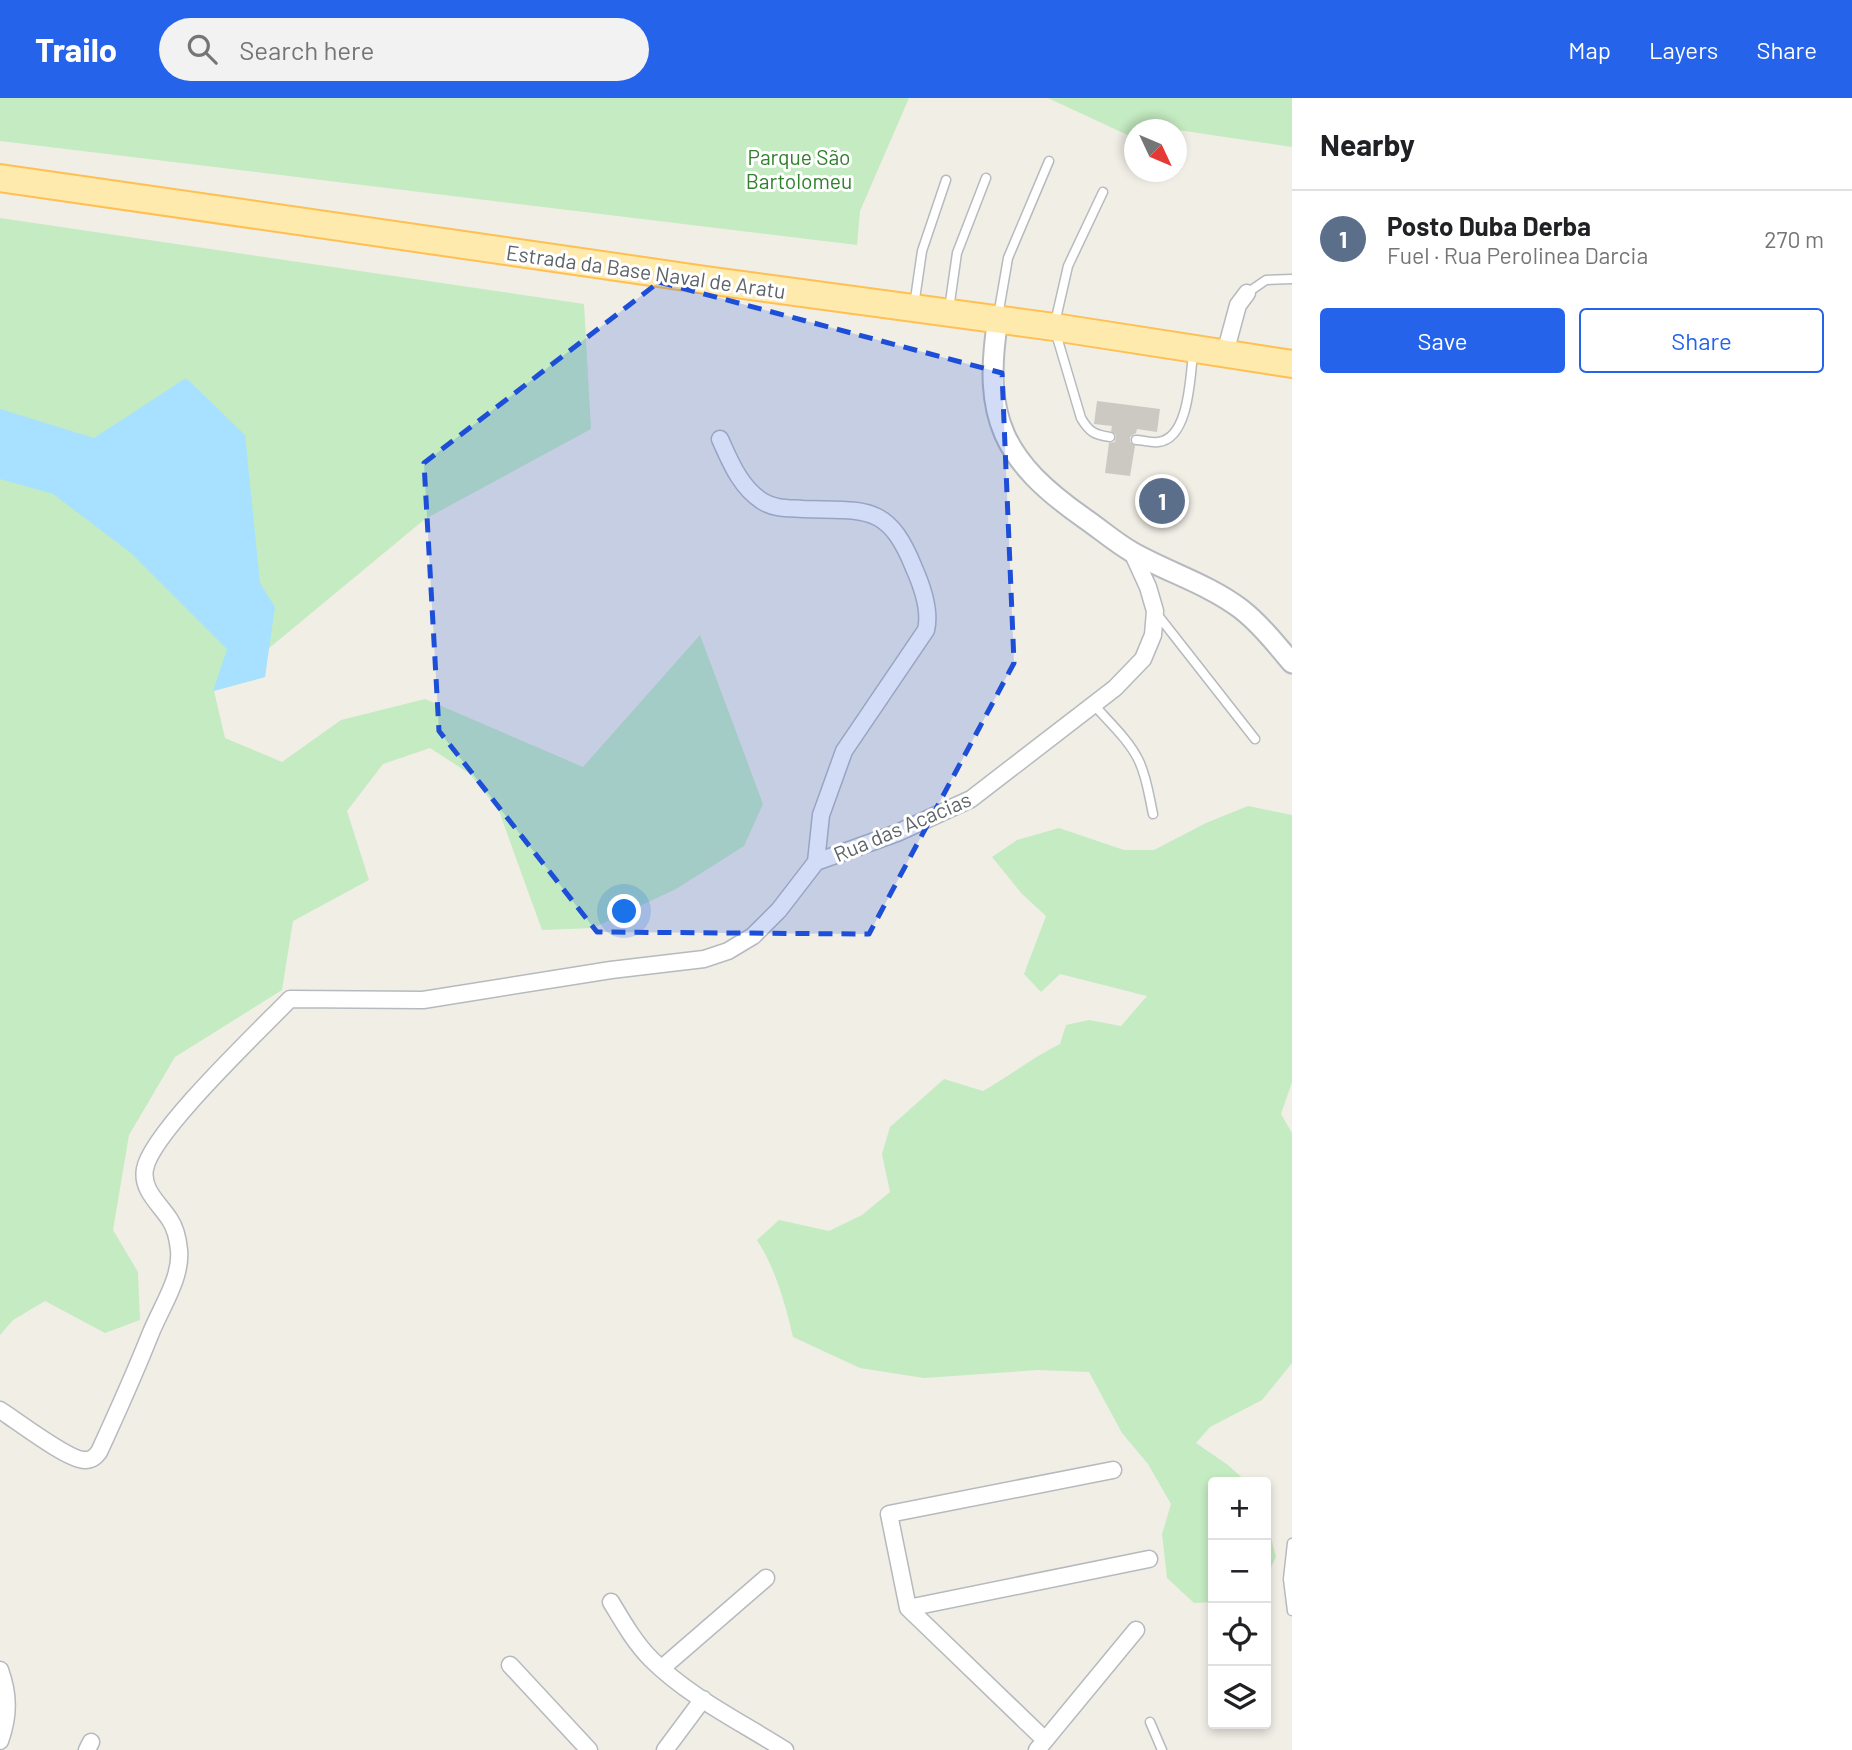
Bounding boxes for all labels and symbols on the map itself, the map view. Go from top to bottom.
north arrow [1124,119,1187,182]
park label: Parque São Bartolomeu [746,144,852,193]
street label: Estrada da Base Naval de Aratu [505,239,787,303]
pin: 1 [1139,475,1185,527]
street label: Rua das Acacias [830,786,974,866]
your location [607,894,641,928]

